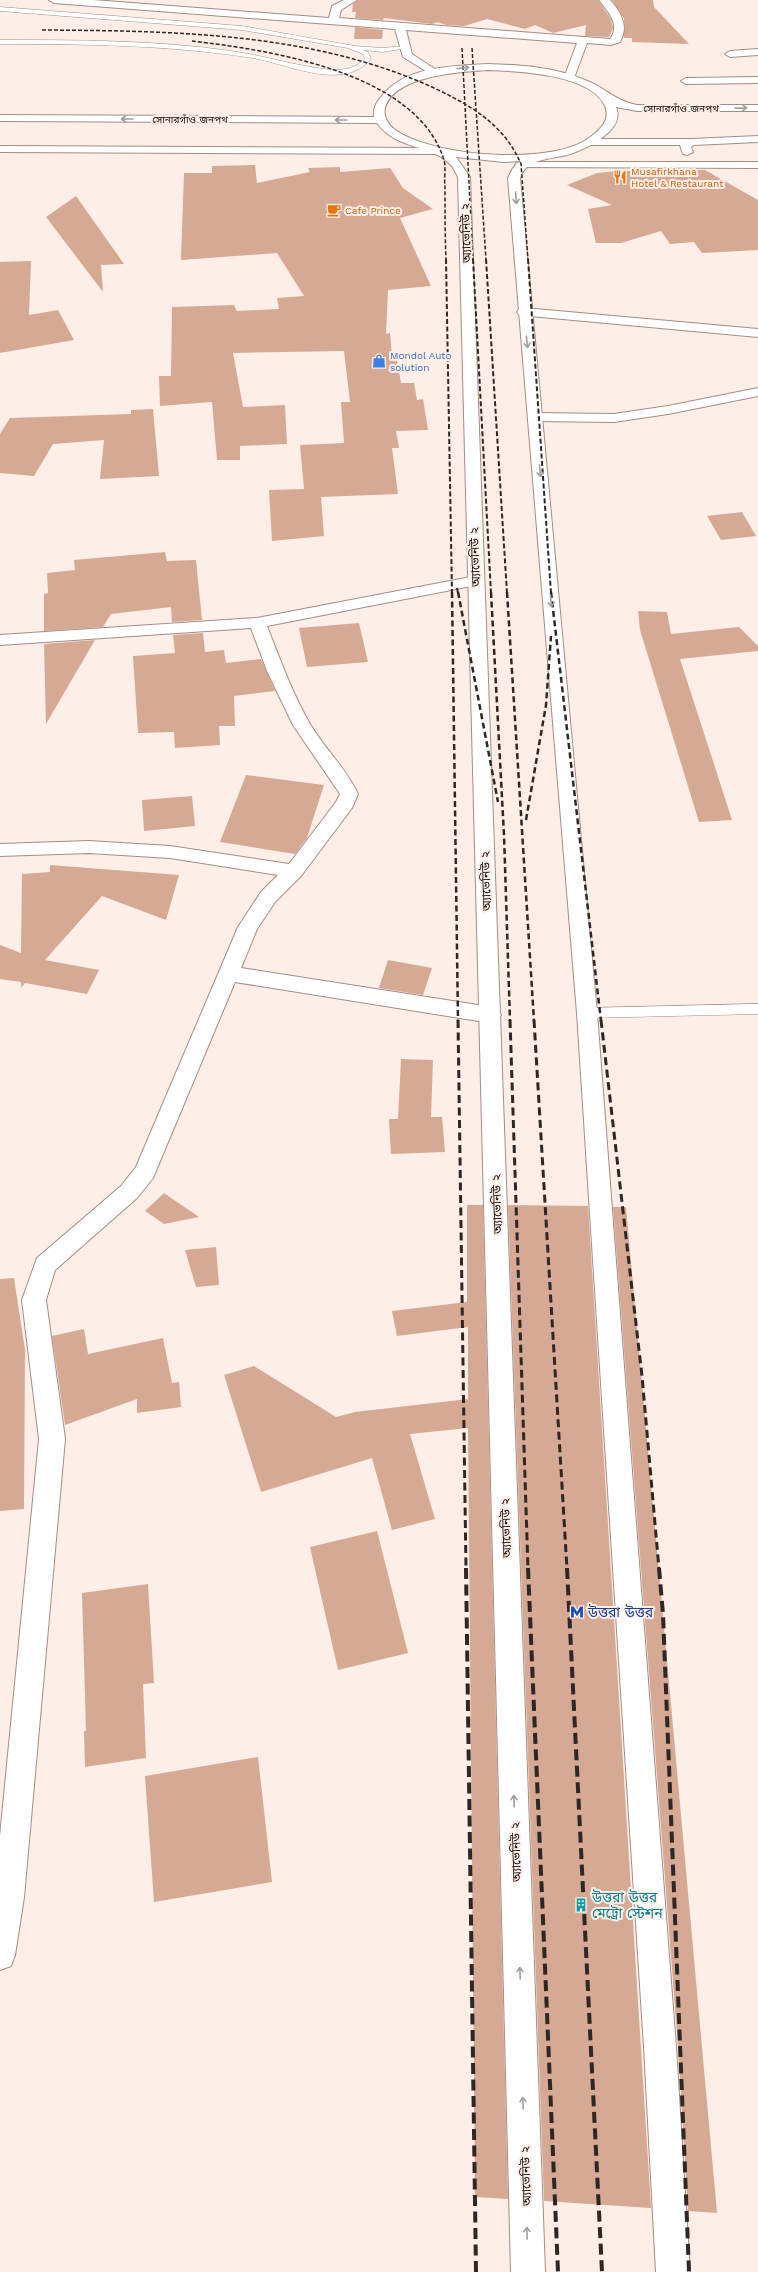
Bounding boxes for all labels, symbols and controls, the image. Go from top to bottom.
one-way arrow [456,65,469,72]
street label: সোনারগাঁও জনপথ [643,103,719,114]
one-way arrow [734,104,747,112]
street label: সোনারগাঁও জনপথ [152,114,228,125]
one-way arrow [121,115,134,123]
one-way arrow [335,116,348,124]
place label: Musafirkhana Hotel & Restaurant [631,166,724,189]
restaurant icon: Musafirkhana Hotel & Restaurant [612,169,628,185]
one-way arrow [512,191,519,204]
cafe icon: Cafe Prince [326,202,342,218]
street label: অ্যাভেনিউ ২ [457,203,474,264]
place label: Cafe Prince [345,205,401,216]
one-way arrow [524,335,531,348]
place label: Mondol Auto solution [390,350,452,373]
shop icon: Mondol Auto solution [371,353,387,369]
one-way arrow [536,464,543,477]
street label: অ্যাভেনিউ ২ [466,527,483,588]
one-way arrow [547,594,555,607]
street label: অ্যাভেনিউ ২ [477,851,494,912]
street label: অ্যাভেনিউ ২ [488,1174,505,1235]
street label: অ্যাভেনিউ ২ [497,1498,514,1559]
metro station icon: উত্তরা উত্তর [569,1604,585,1620]
place label: উত্তরা উত্তর [587,1604,654,1620]
one-way arrow [511,1795,518,1808]
street label: অ্যাভেনিউ ২ [507,1822,524,1883]
place label: উত্তরা উত্তর মেট্রো স্টেশন [591,1889,663,1921]
building icon: উত্তরা উত্তর মেট্রো স্টেশন [573,1897,589,1913]
one-way arrow [516,1967,523,1980]
one-way arrow [520,2097,527,2110]
street label: অ্যাভেনিউ ২ [517,2146,534,2207]
one-way arrow [524,2227,531,2240]

